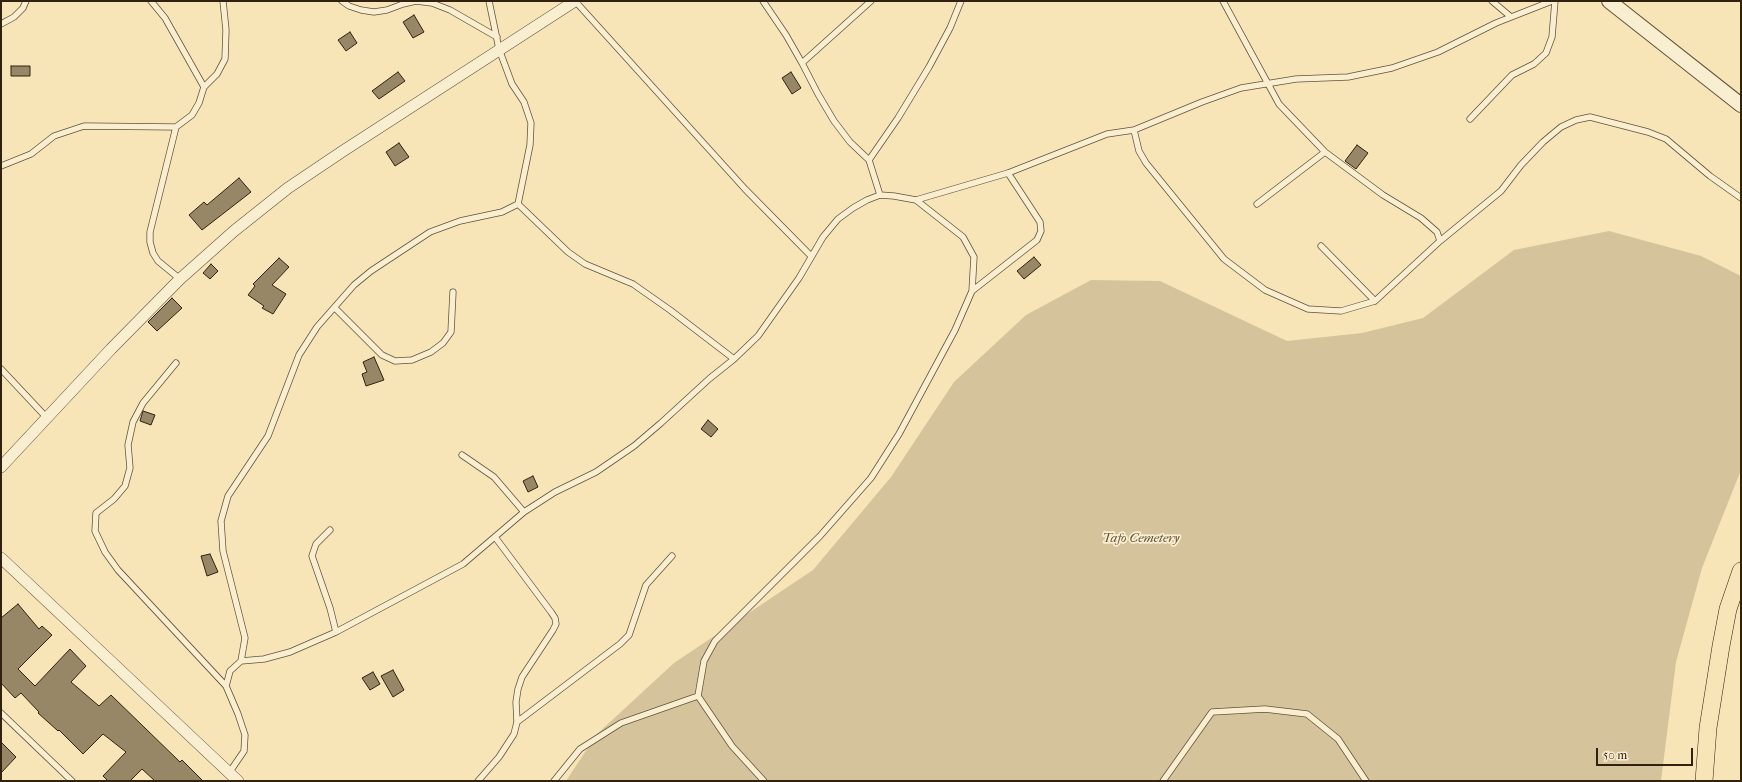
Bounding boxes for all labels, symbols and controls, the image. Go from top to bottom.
park label: Tafo Cemetery [1103,531,1179,547]
scale bar [1598,740,1695,766]
text: 50 m [1603,748,1627,762]

